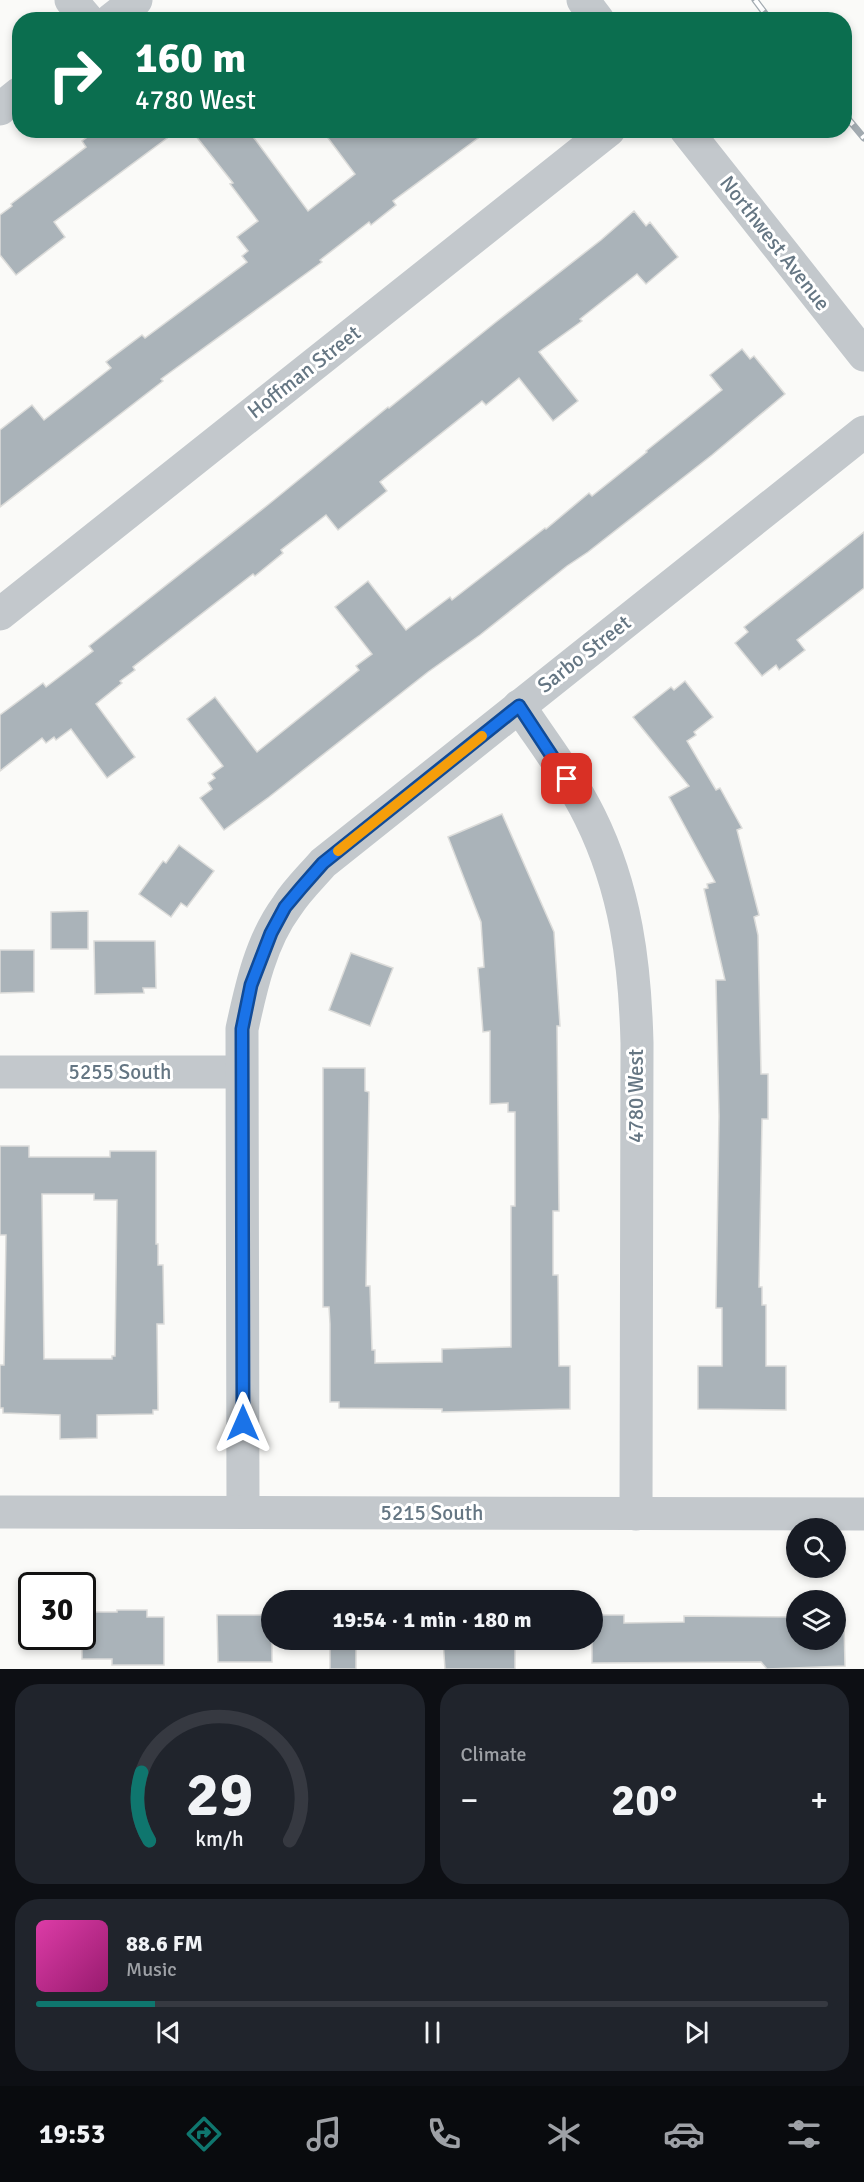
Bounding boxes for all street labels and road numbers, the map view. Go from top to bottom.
street label: Northwest Avenue [714,170,836,316]
street label: Hoffman Street [242,320,366,424]
street label: Sarbo Street [532,609,636,699]
street label: 4780 West [623,1049,649,1143]
street label: 5255 South [69,1059,171,1085]
street label: 5215 South [381,1500,483,1526]

